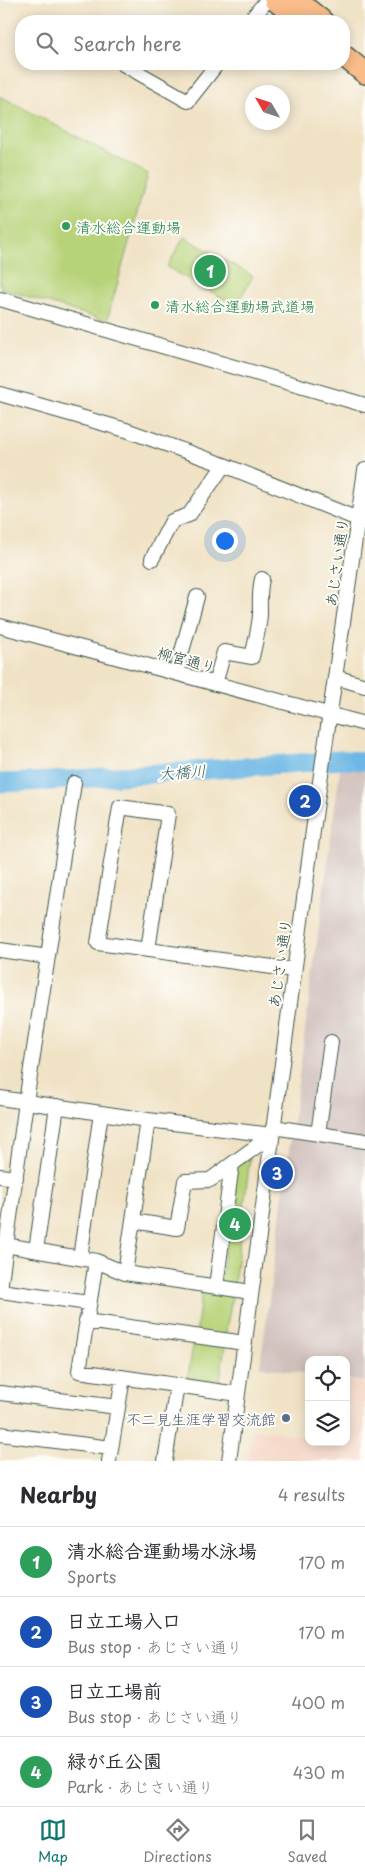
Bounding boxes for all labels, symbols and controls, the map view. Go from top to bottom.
search box [15,15,350,70]
icon: search [33,29,61,57]
text: Search here [73,29,182,57]
north arrow [245,85,290,130]
place label: 清水総合運動場 [76,215,181,238]
marker: 清水総合運動場 [60,220,72,232]
pin: 1 [194,252,226,290]
place label: 清水総合運動場武道場 [165,294,315,317]
marker: 清水総合運動場武道場 [149,299,161,311]
street label: あじさい通り [318,516,354,608]
your location [212,528,238,554]
street label: 柳宮通り [155,640,219,678]
water label: 大橋川 [157,757,207,785]
pin: 2 [289,782,321,820]
street label: あじさい通り [261,917,297,1009]
pin: 3 [261,1154,293,1192]
pin: 4 [219,1205,251,1243]
map controls [305,1356,350,1446]
button: locate [305,1356,350,1401]
button: layers [305,1401,350,1446]
place label: 不二見生涯学習交流館 [126,1407,276,1430]
marker: 不二見生涯学習交流館 [280,1412,292,1424]
text: Nearby [20,1478,97,1510]
text: 4 results [278,1482,345,1506]
text: 清水総合運動場水泳場 [67,1536,257,1564]
text: 1 [32,1550,40,1574]
text: 170 m [299,1550,345,1574]
text: Sports [67,1564,116,1588]
text: 日立工場入口 [67,1606,181,1634]
text: 2 [30,1620,42,1644]
text: 170 m [299,1620,345,1644]
text: Bus stop · あじさい通り [67,1634,243,1658]
text: 日立工場前 [67,1676,162,1704]
text: 3 [31,1690,41,1714]
text: 400 m [292,1690,345,1714]
text: Bus stop · あじさい通り [67,1704,243,1728]
text: 緑が丘公園 [67,1746,162,1774]
text: 4 [31,1760,41,1784]
text: 430 m [293,1760,345,1784]
text: Park · あじさい通り [67,1774,214,1798]
tab: Map [38,1816,68,1867]
tab: Directions [144,1816,212,1867]
tab: Saved [287,1816,327,1867]

